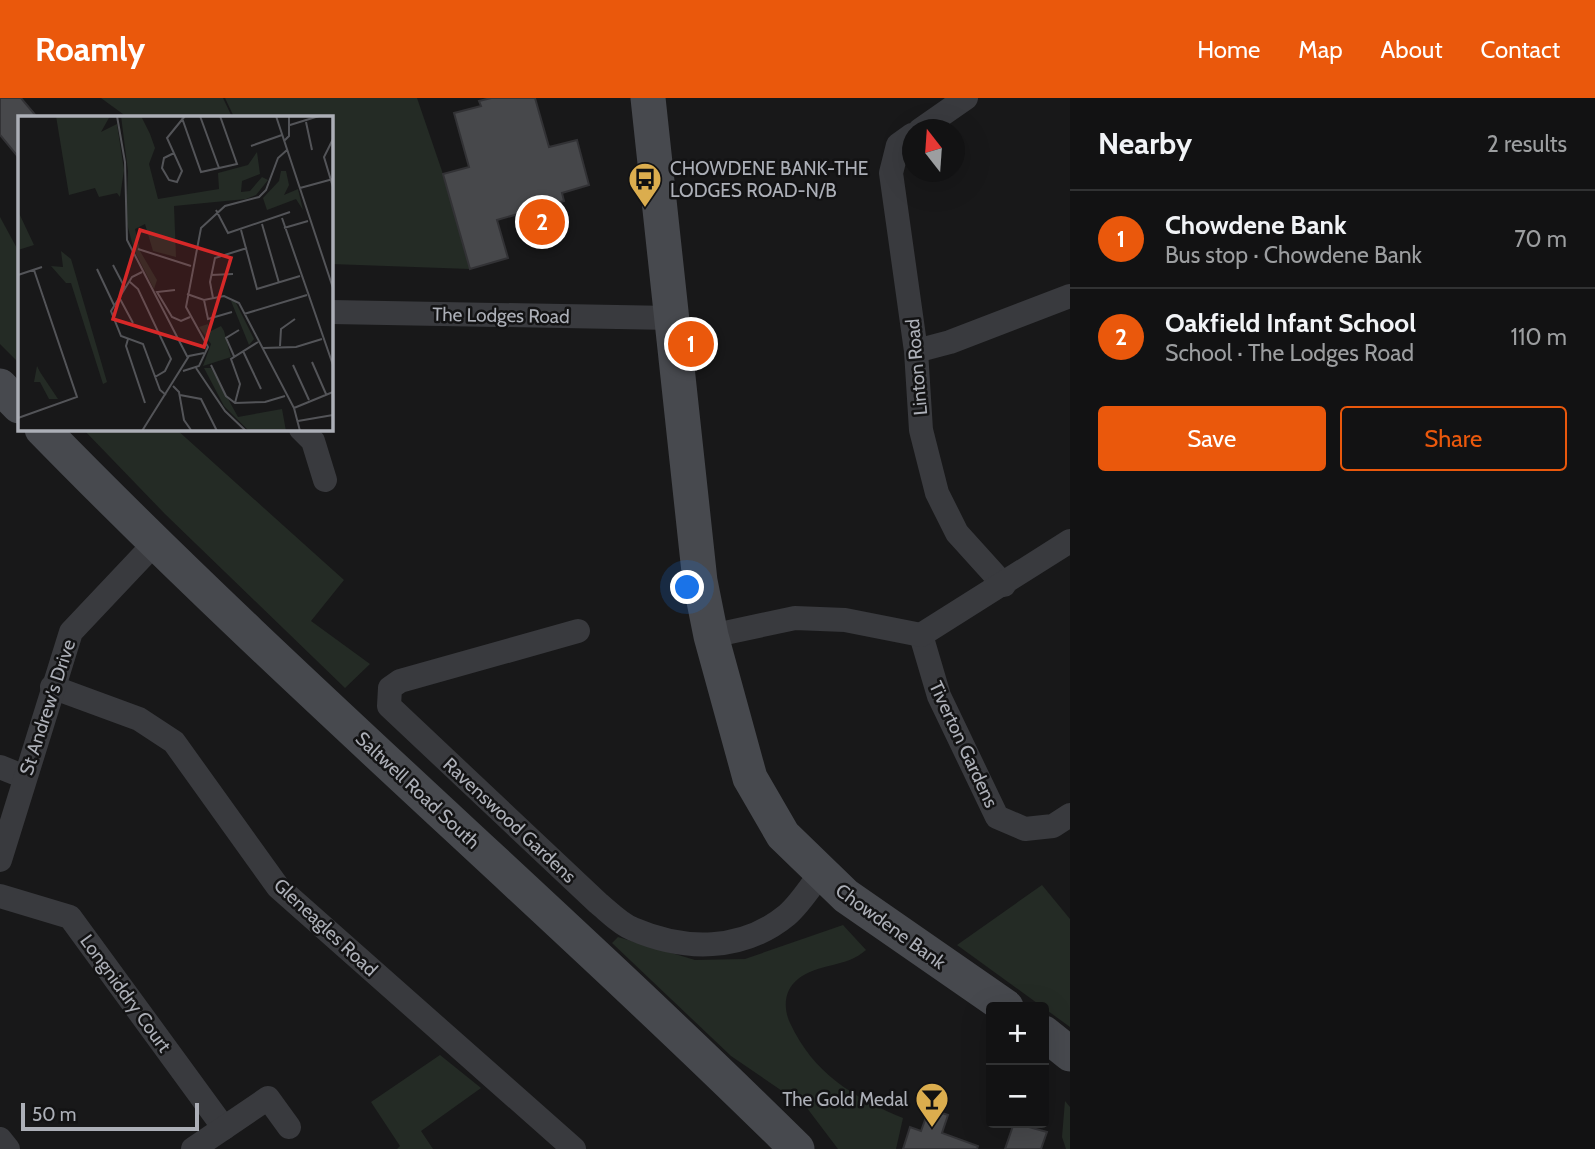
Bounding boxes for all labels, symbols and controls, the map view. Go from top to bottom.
text: Roamly [35,29,145,69]
text: Home [1197,35,1260,64]
text: Map [1298,35,1343,64]
text: About [1381,35,1443,64]
text: Contact [1481,35,1560,64]
inset map [18,116,332,430]
north arrow [902,119,965,182]
text: Nearby [1098,125,1192,162]
text: 2 results [1487,130,1567,158]
place label: CHOWDENE BANK-THE LODGES ROAD-N/B [670,157,868,202]
bus stop icon: CHOWDENE BANK-THE LODGES ROAD-N/B [626,160,664,209]
pin: 2 [519,196,565,248]
text: Chowdene Bank [1165,209,1347,241]
text: 1 [1117,225,1125,253]
text: 70 m [1514,225,1567,253]
text: Bus stop · Chowdene Bank [1165,241,1422,269]
street label: The Lodges Road [432,303,570,328]
text: Oakfield Infant School [1165,307,1416,339]
pin: 1 [668,318,714,370]
street label: Linton Road [901,318,932,416]
text: 2 [1115,323,1127,351]
text: 110 m [1511,323,1567,351]
text: School · The Lodges Road [1165,339,1414,367]
button: Save [1098,406,1326,471]
button: Share [1340,406,1567,471]
your location [670,570,704,604]
street label: St Andrew's Drive [15,636,80,778]
street label: Tiverton Gardens [924,677,1003,811]
street label: Saltwell Road South [351,727,485,854]
street label: Ravenswood Gardens [438,753,581,888]
street label: Gleneagles Road [269,874,382,981]
street label: Chowdene Bank [831,879,951,974]
street label: Longniddry Court [75,930,176,1057]
map controls [986,1002,1049,1128]
button: + [986,1002,1049,1065]
button: − [986,1065,1049,1128]
bar icon: The Gold Medal [913,1080,951,1129]
place label: The Gold Medal [782,1088,909,1111]
scale bar [21,1100,200,1132]
text: 50 m [32,1103,76,1126]

